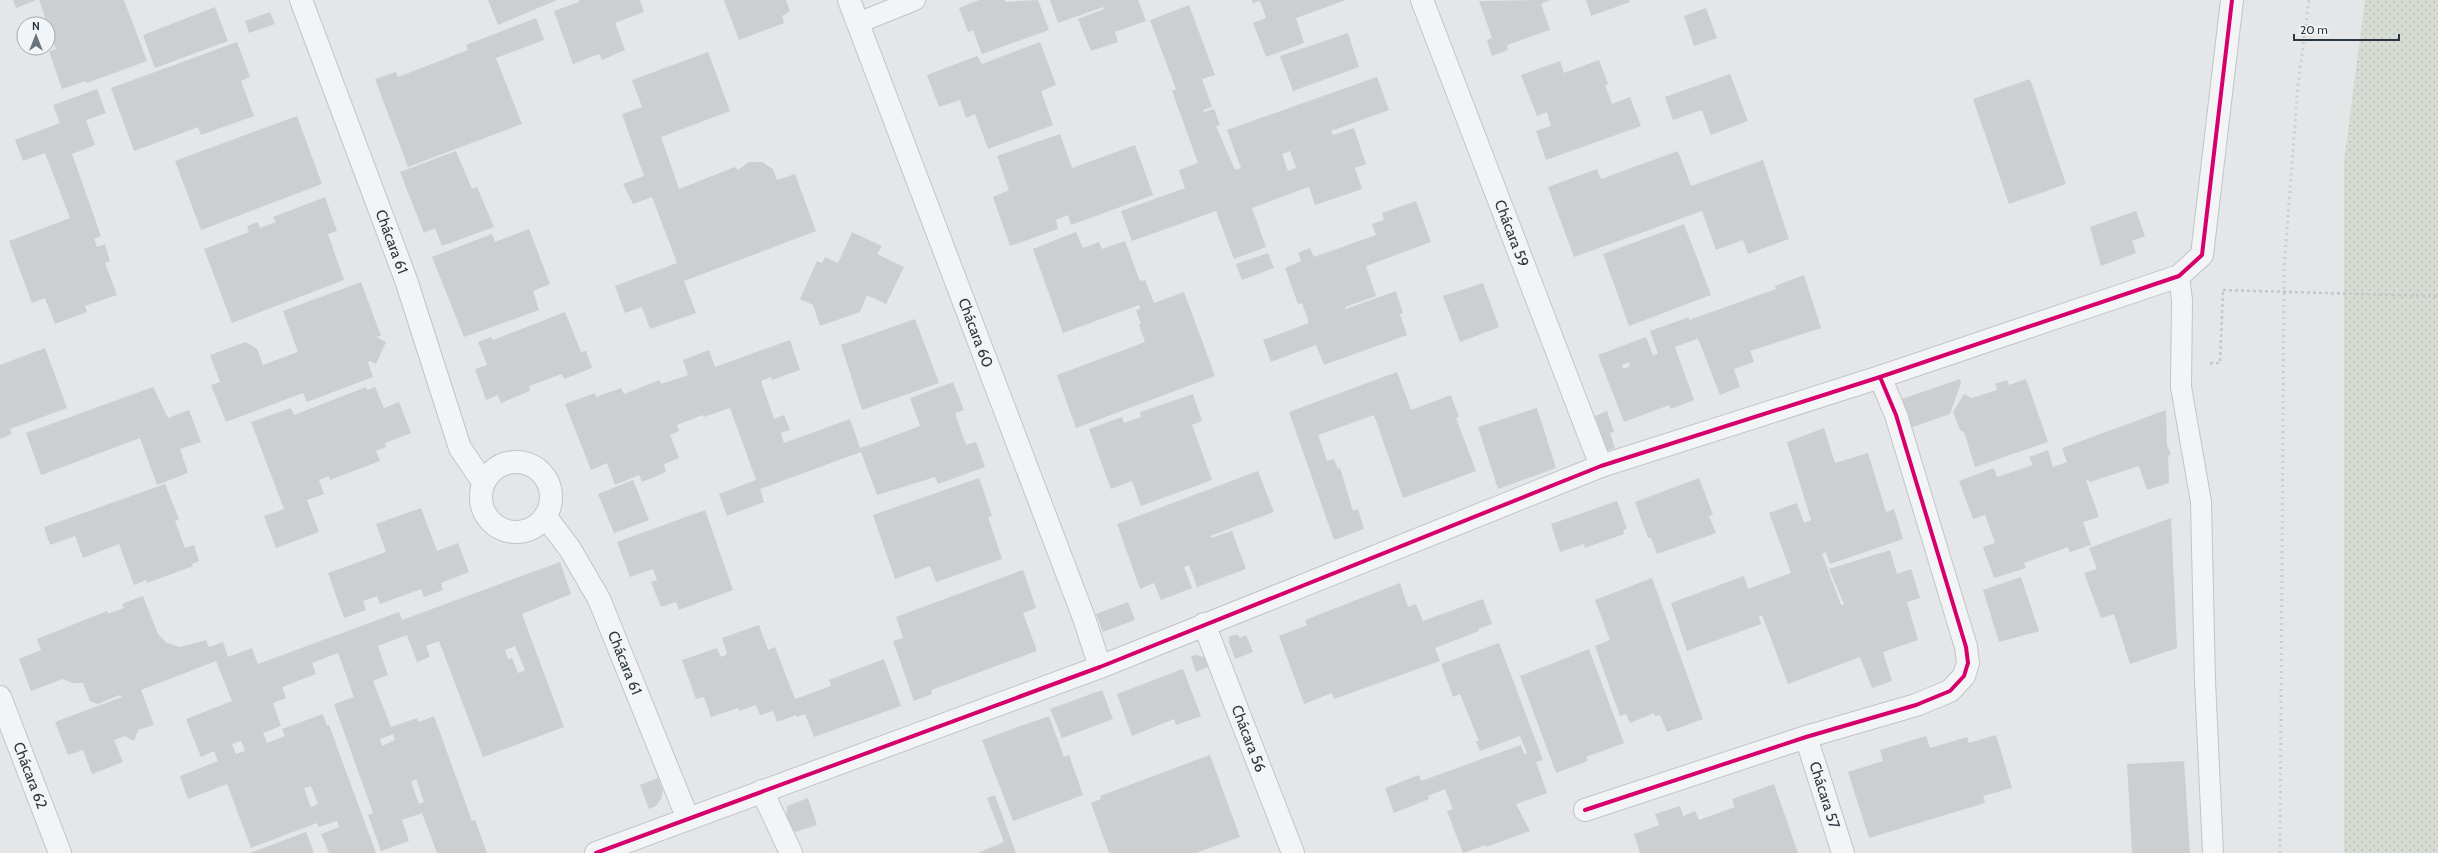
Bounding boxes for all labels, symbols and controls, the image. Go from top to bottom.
north arrow [16,16,56,56]
scale bar [2294,16,2399,42]
text: N [32,19,40,33]
text: 20 m [2300,22,2328,37]
street label: Chácara 59 [1491,197,1533,270]
street label: Chácara 61 [371,207,412,276]
street label: Chácara 60 [954,296,997,370]
street label: Chácara 61 [604,628,646,697]
street label: Chácara 56 [1227,703,1270,775]
street label: Chácara 62 [9,739,51,812]
street label: Chácara 57 [1805,759,1844,831]

